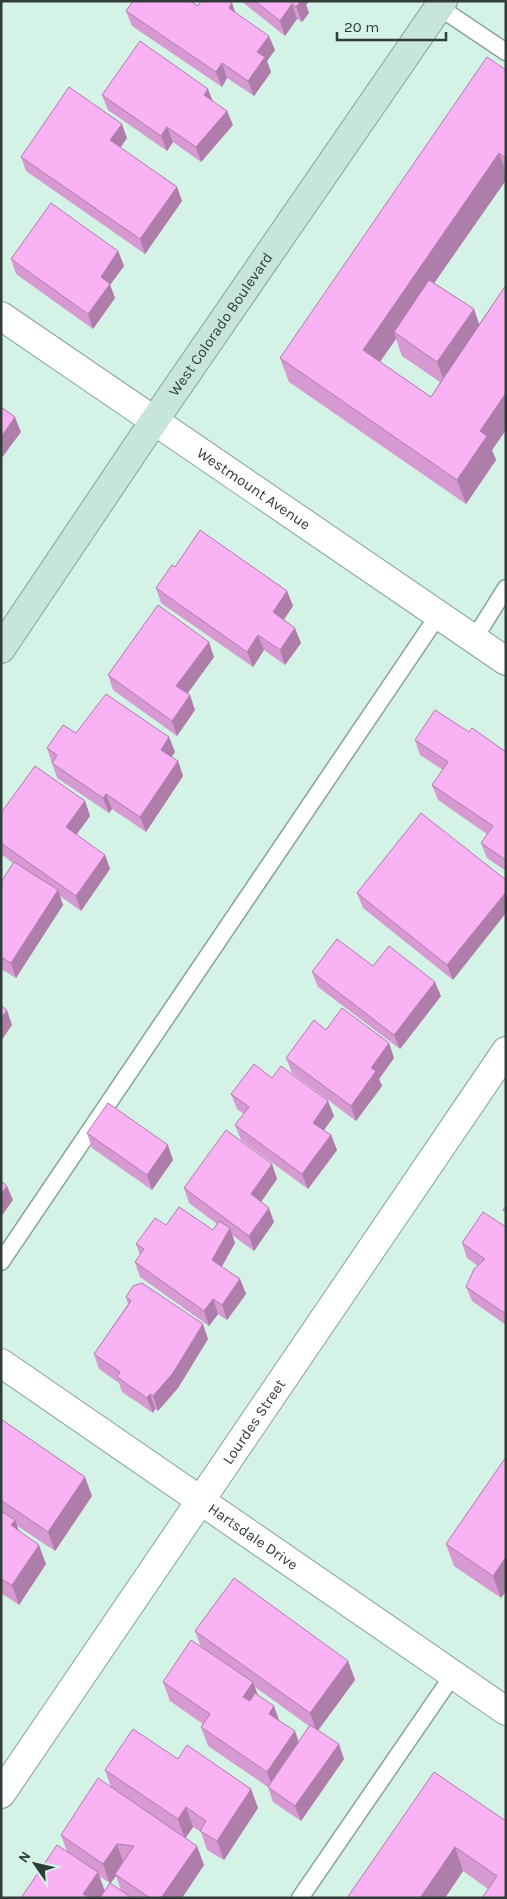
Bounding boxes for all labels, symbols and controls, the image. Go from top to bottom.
scale bar [337,10,446,42]
text: 20 m [344,18,379,36]
street label: West Colorado Boulevard [165,249,276,400]
street label: Westmount Avenue [194,444,314,534]
street label: Lourdes Street [219,1376,289,1468]
street label: Hartsdale Drive [205,1499,301,1574]
north arrow [10,1839,60,1889]
text: N [15,1848,34,1866]

